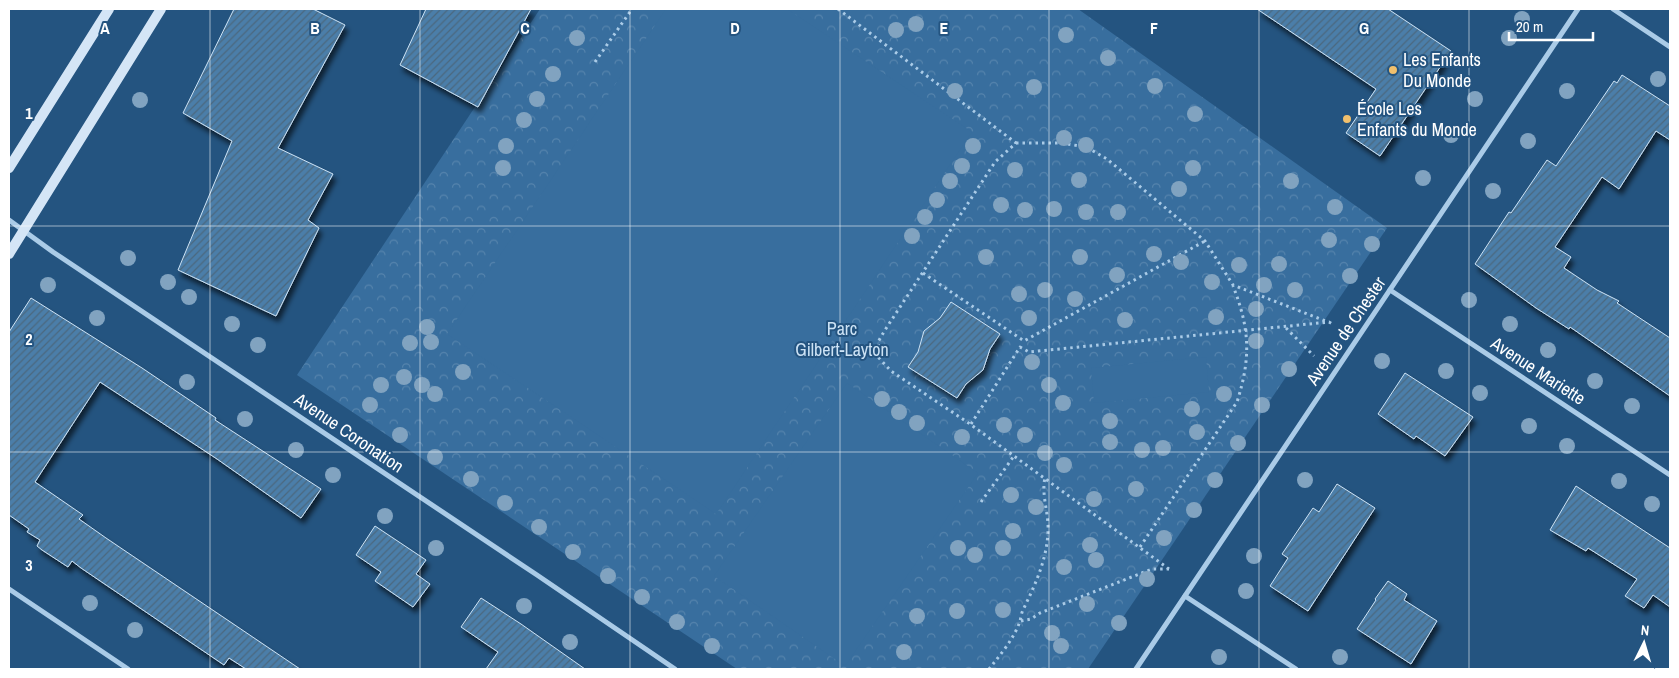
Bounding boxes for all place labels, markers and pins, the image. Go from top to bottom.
place label: Les Enfants Du Monde [1403,47,1481,93]
marker: Les Enfants Du Monde [1387,64,1399,76]
place label: École Les Enfants du Monde [1357,96,1477,142]
marker: École Les Enfants du Monde [1341,113,1353,125]

